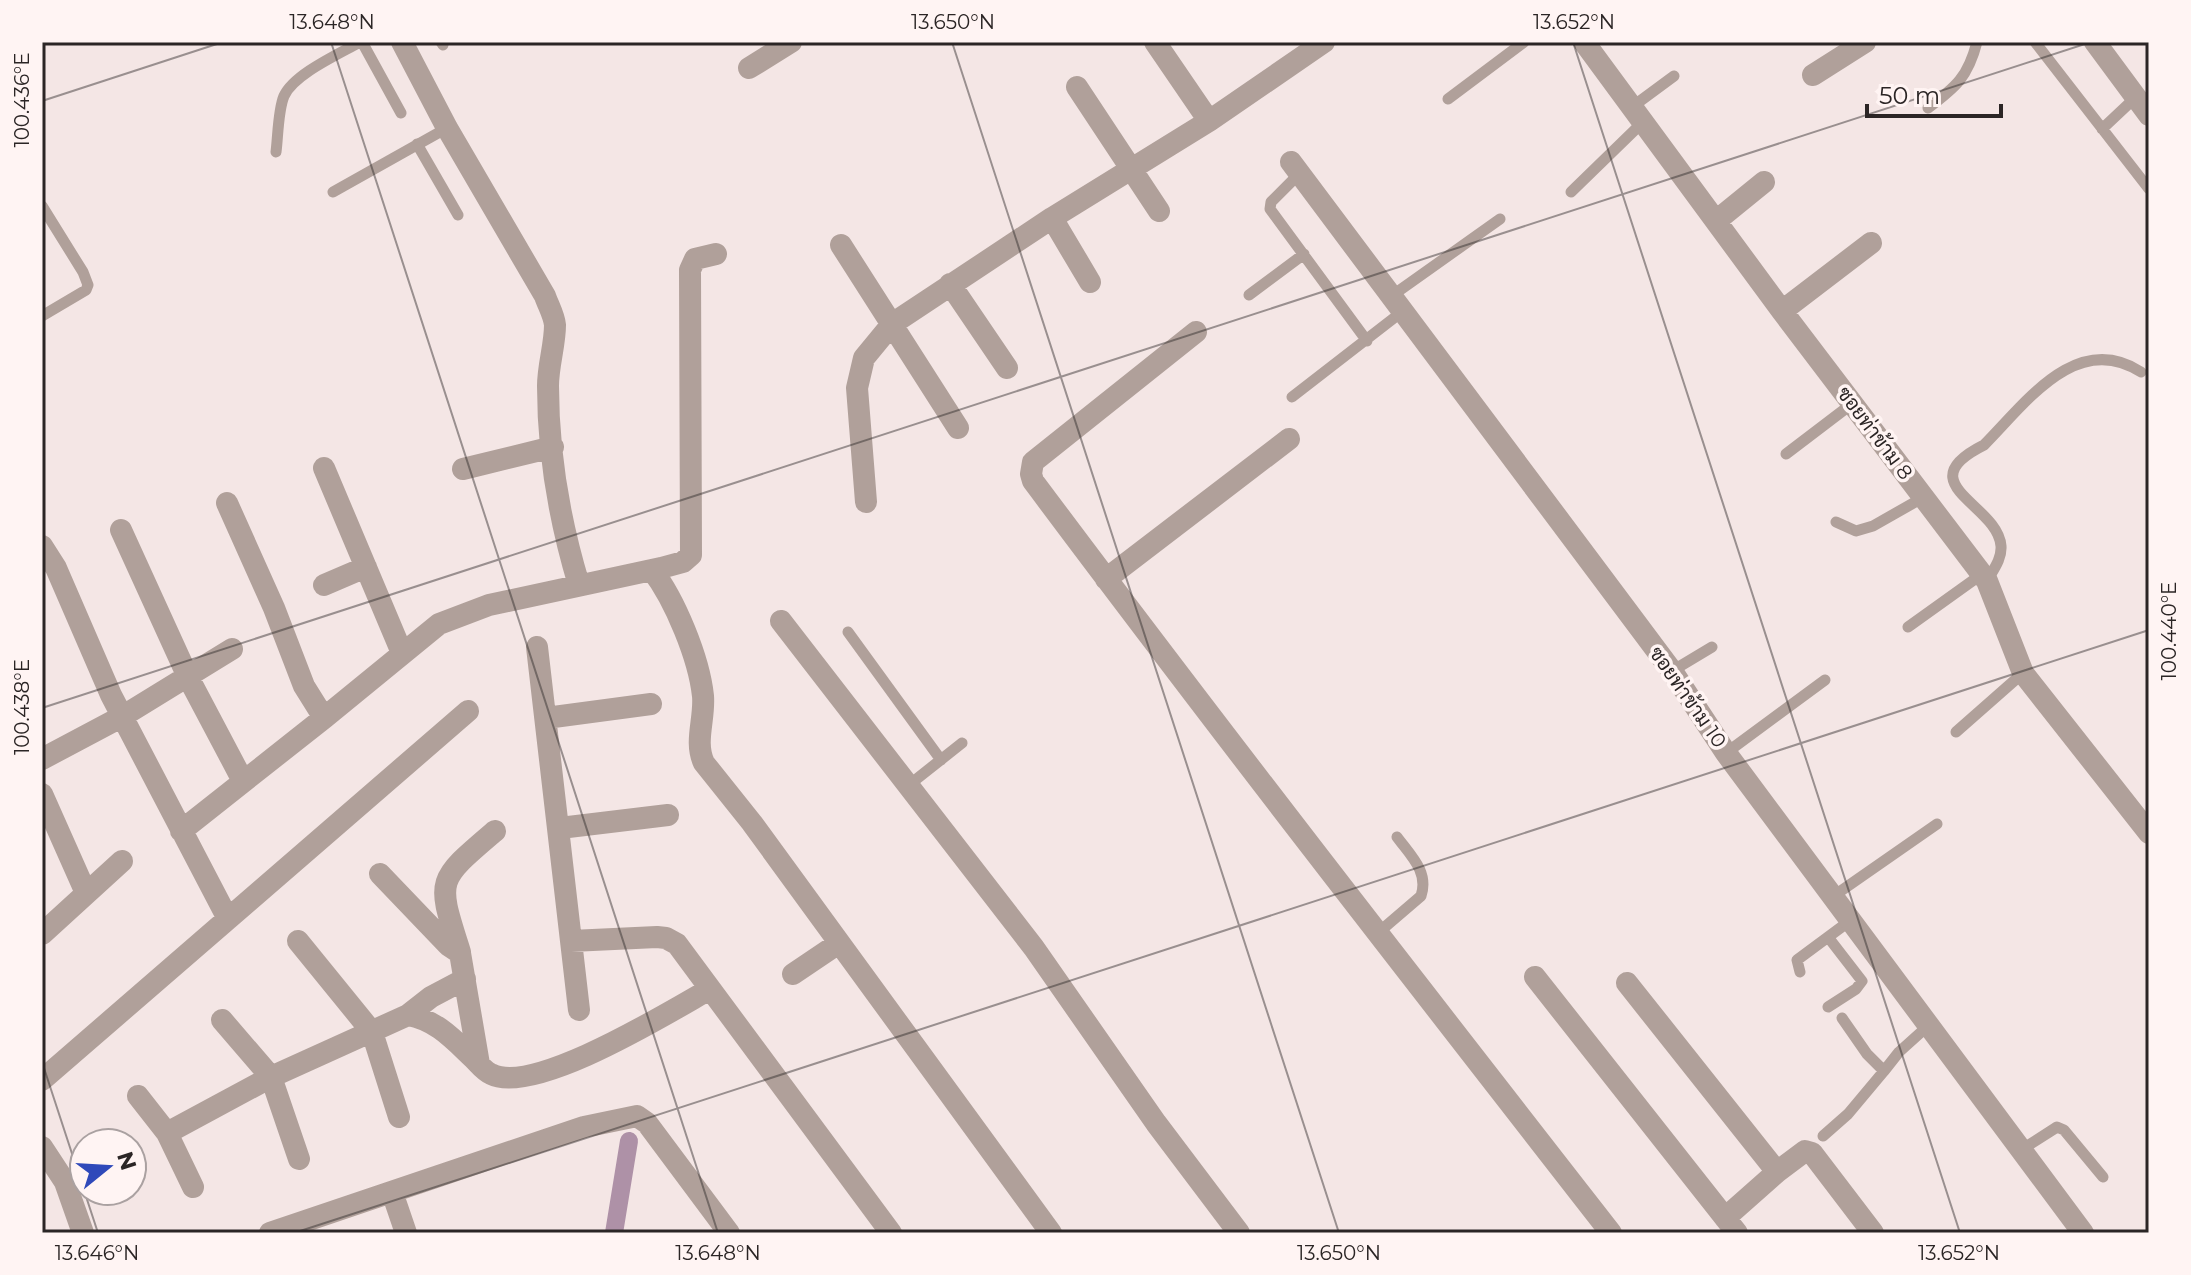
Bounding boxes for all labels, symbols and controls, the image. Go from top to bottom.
text: 13.648°N [289,10,375,34]
text: 13.650°N [911,10,995,34]
text: 13.652°N [1533,10,1615,34]
text: 100.436°E [10,52,34,148]
scale bar [1867,68,2001,118]
text: 50 m [1879,81,1940,110]
street label: ซอยท่าข้าม 8 [1832,382,1918,484]
text: 100.440°E [2157,582,2181,680]
street label: ซอยท่าข้าม 10 [1644,642,1732,752]
text: 100.438°E [10,659,34,755]
north arrow [68,1127,148,1207]
text: N [111,1148,142,1174]
text: 13.646°N [55,1241,139,1265]
text: 13.648°N [675,1241,761,1265]
text: 13.650°N [1297,1241,1381,1265]
text: 13.652°N [1918,1241,2000,1265]

